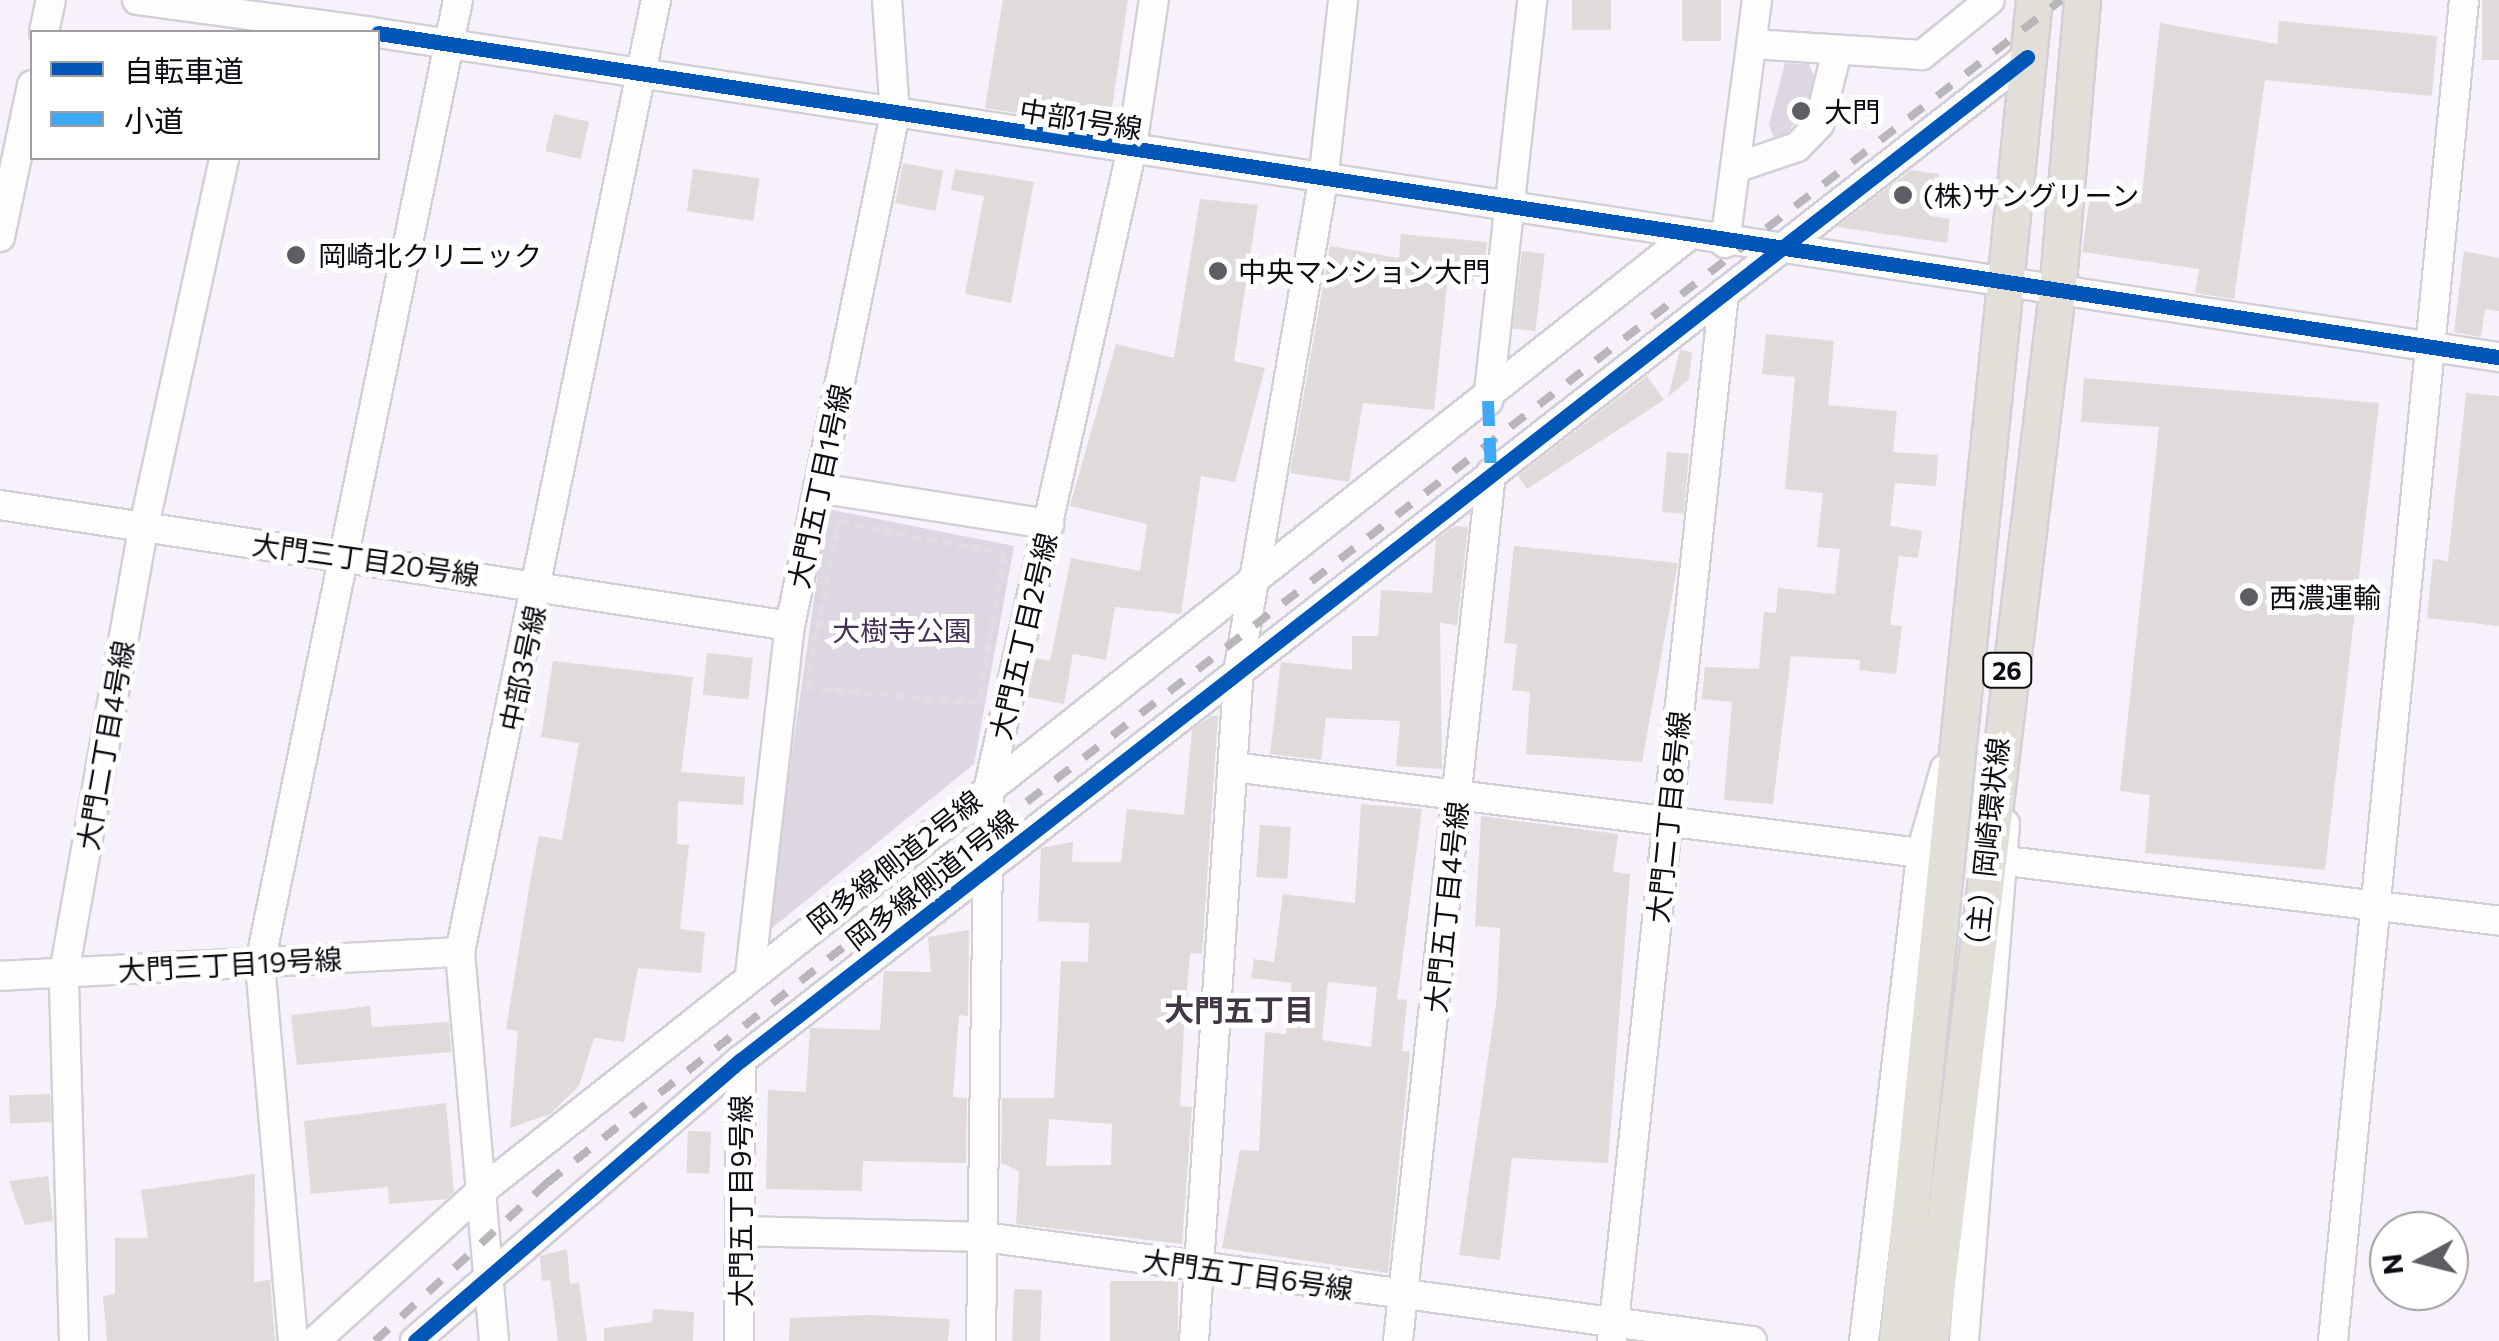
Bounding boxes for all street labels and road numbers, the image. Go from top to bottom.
street label: 中部1号線 [1017,93,1145,145]
street label: 大門五丁目1号線 [781,381,857,591]
street label: 大門三丁目20号線 [250,526,482,592]
street label: 大門五丁目2号線 [983,529,1063,743]
street label: 中部3号線 [492,602,552,734]
street label: 大門二丁目4号線 [70,637,140,853]
road number: 26 [1982,650,2032,690]
street label: 大門二丁目8号線 [1640,709,1696,925]
street label: （主）岡崎環状線 [1958,736,2014,962]
street label: 岡多線側道2号線 [800,783,988,939]
street label: 大門五丁目4号線 [1418,799,1474,1015]
street label: 岡多線側道1号線 [839,802,1023,956]
street label: 大門三丁目19号線 [117,941,343,987]
street label: 大門五丁目9号線 [723,1095,757,1307]
street label: 大門五丁目6号線 [1140,1243,1356,1305]

